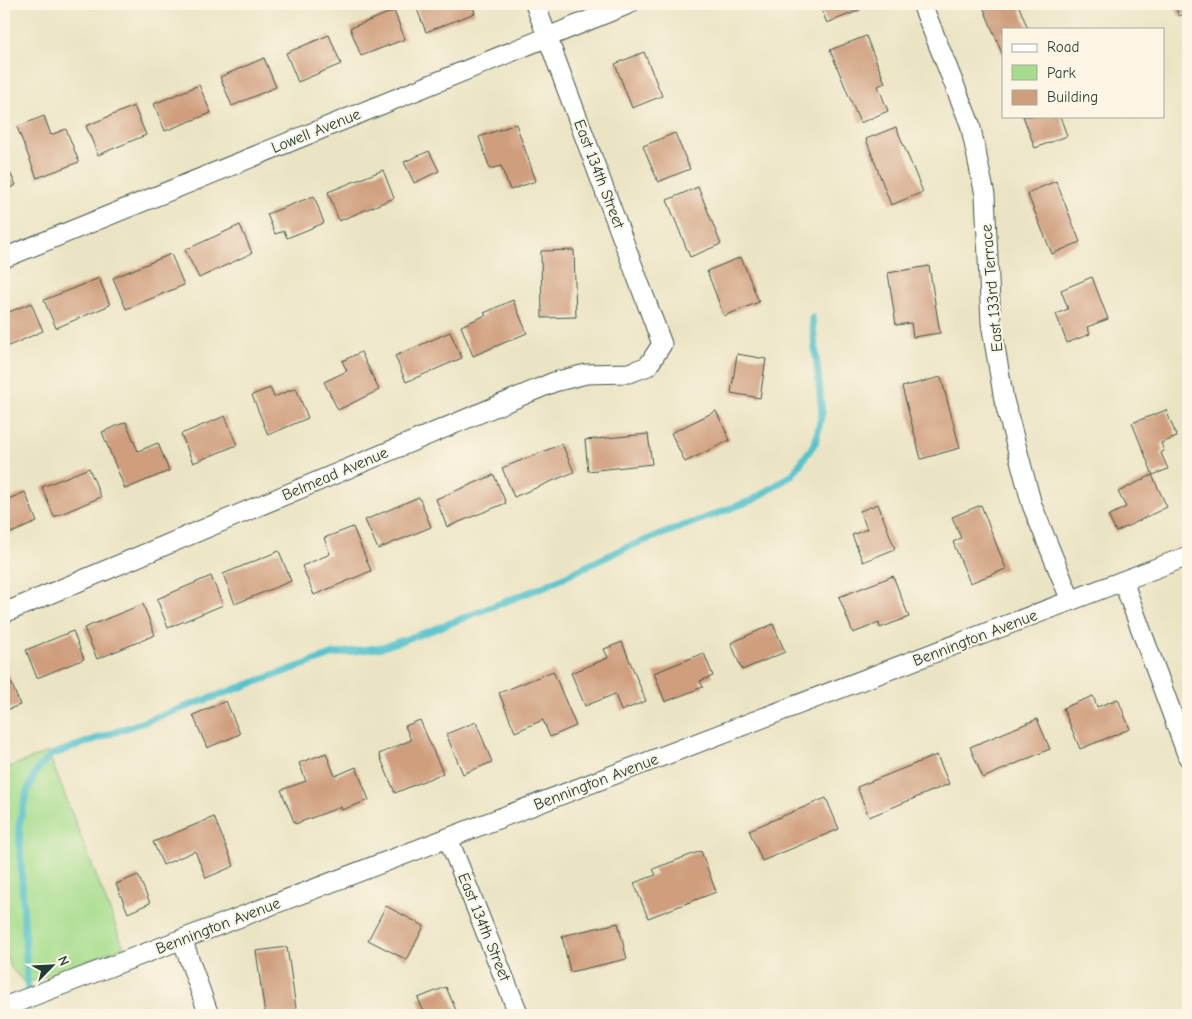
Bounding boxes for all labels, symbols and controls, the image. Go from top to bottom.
legend [1002,28,1164,118]
text: Road [1047,38,1079,56]
text: Park [1047,64,1076,82]
text: Building [1047,88,1098,106]
street label: Lowell Avenue [269,105,363,157]
street label: East 134th Street [570,117,628,231]
street label: East 133rd Terrace [977,223,1007,353]
street label: Belmead Avenue [279,444,391,504]
street label: Bennington Avenue [910,606,1040,670]
street label: Bennington Avenue [531,750,661,814]
street label: East 134th Street [454,870,514,984]
street label: Bennington Avenue [153,894,283,958]
north arrow [28,942,78,992]
text: N [54,953,73,969]

